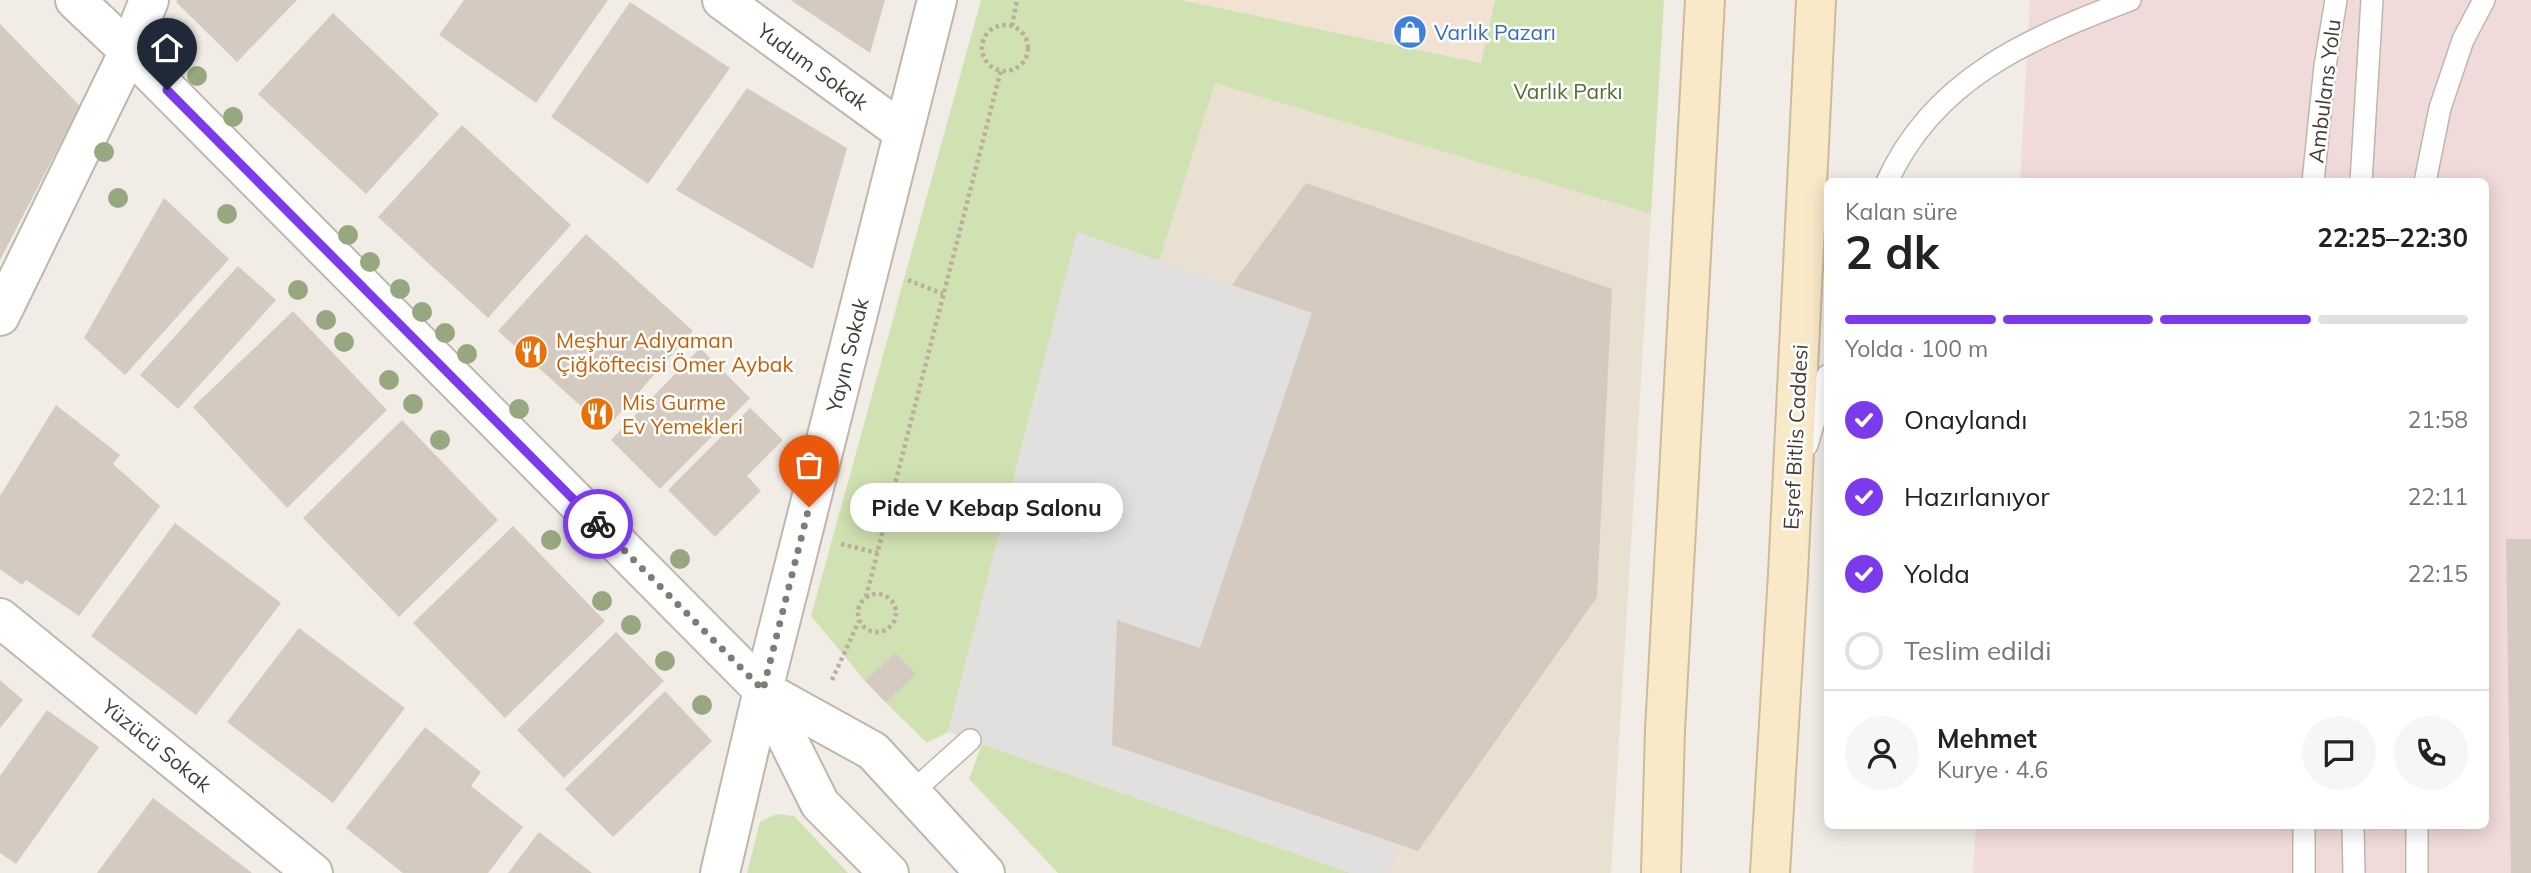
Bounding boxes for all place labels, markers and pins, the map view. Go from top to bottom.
shop icon: Varlık Pazarı [1391,13,1429,51]
pin [137,18,197,90]
place label: Varlık Pazarı [1434,19,1556,45]
place label: Meşhur Adıyaman Çiğköftecisi Ömer Aybak [556,327,793,377]
restaurant icon: Meşhur Adıyaman Çiğköftecisi Ömer Aybak [512,333,550,371]
place label: Mis Gurme Ev Yemekleri [622,389,743,439]
restaurant icon: Mis Gurme Ev Yemekleri [578,395,616,433]
pin [779,435,839,507]
callout: Pide V Kebap Salonu [851,482,1124,532]

